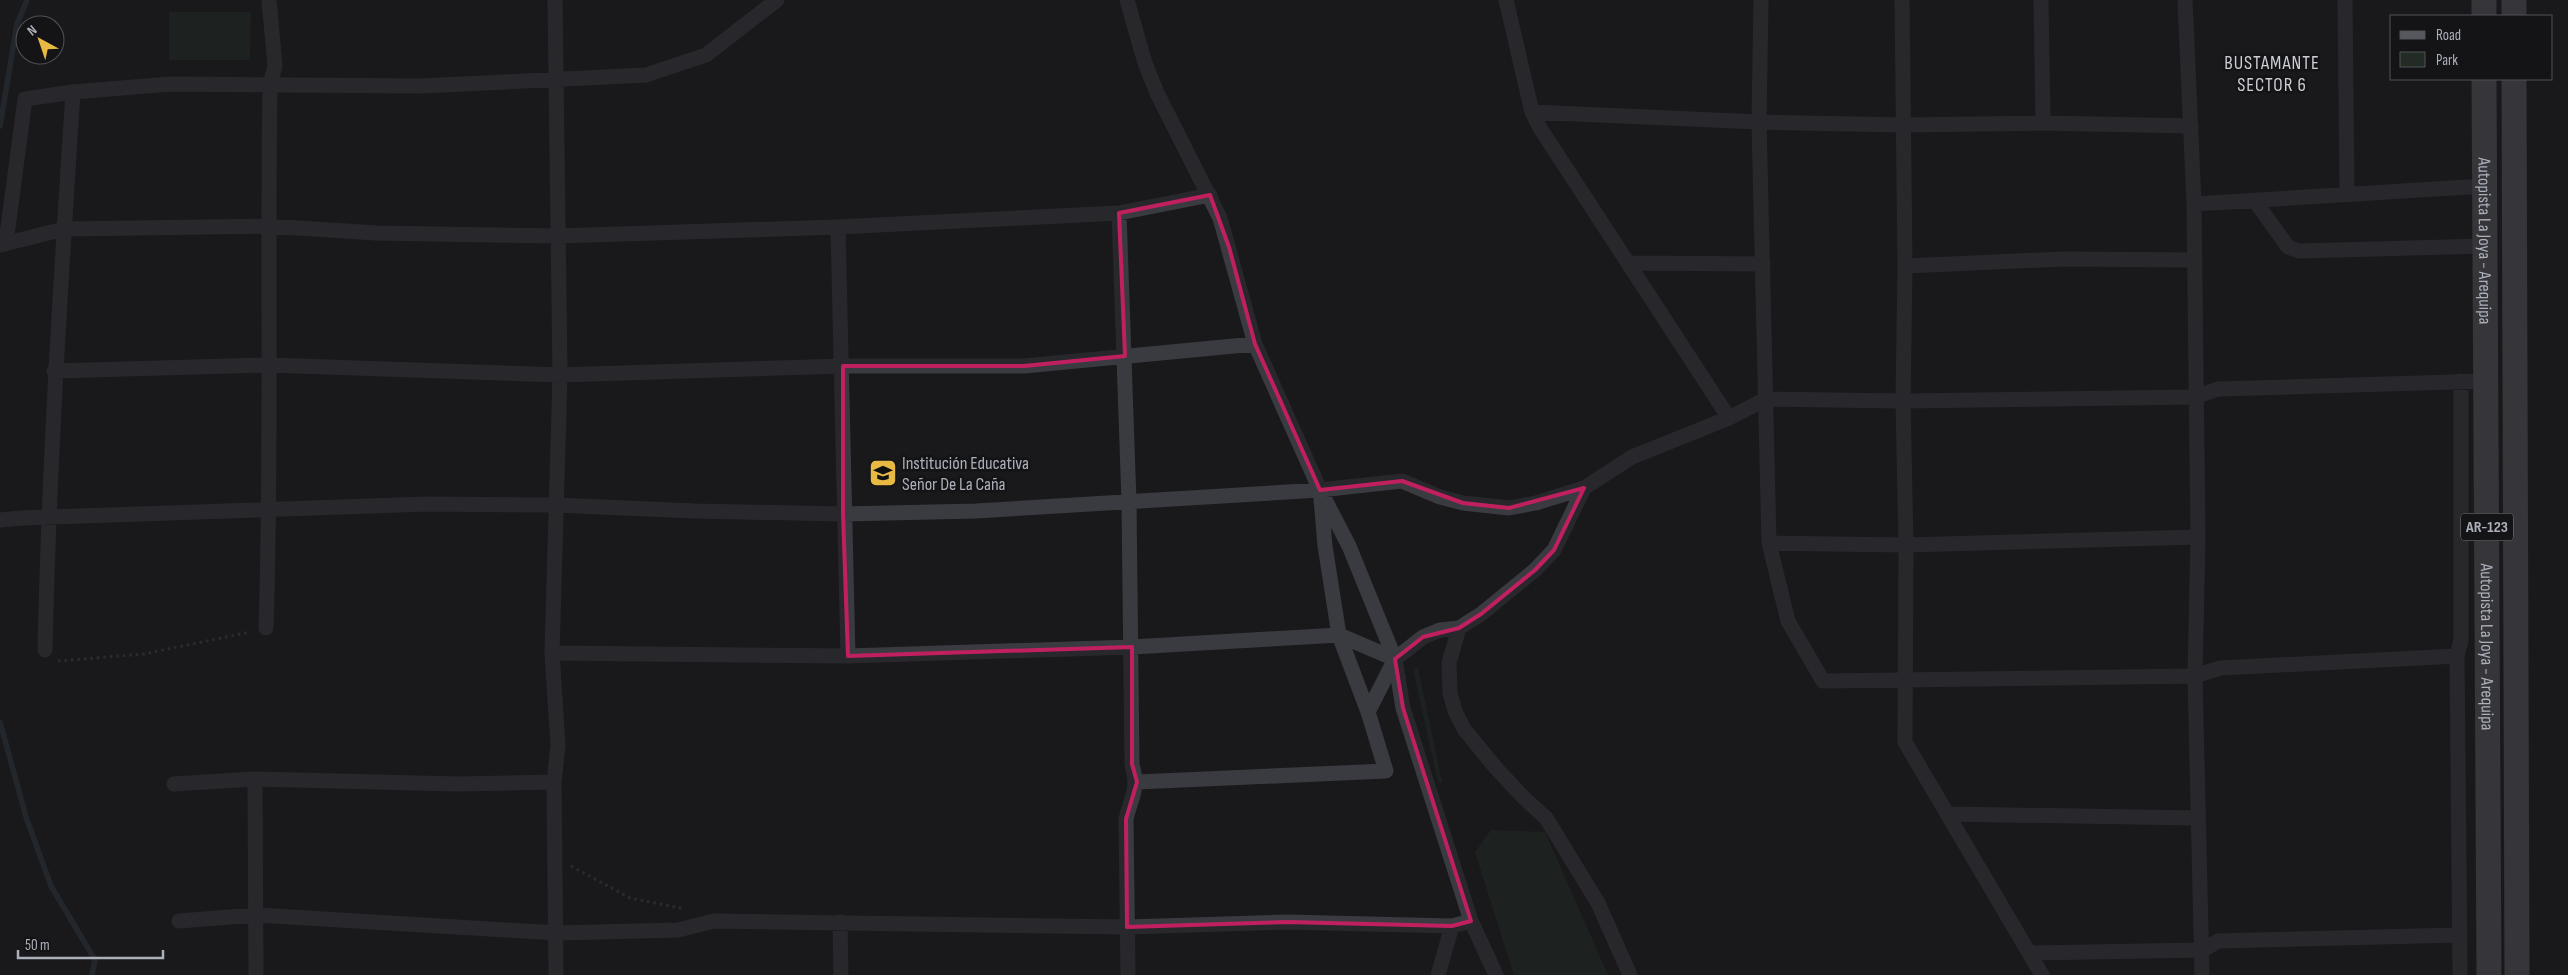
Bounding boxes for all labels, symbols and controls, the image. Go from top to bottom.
north arrow [15,15,65,65]
legend [2390,15,2553,80]
text: N [24,22,40,39]
text: Road [2436,26,2461,45]
text: Park [2436,51,2458,70]
district label: BUSTAMANTE SECTOR 6 [2224,52,2320,97]
street label: Autopista La Joya - Arequipa [2474,156,2496,325]
place label: Institución Educativa Señor De La Caña [902,453,1029,495]
school or university icon: Institución Educativa Señor De La Caña [868,458,898,488]
road number: AR-123 [2461,514,2513,540]
street label: Autopista La Joya - Arequipa [2476,562,2498,731]
scale bar [18,928,162,960]
text: 50 m [25,936,50,955]

